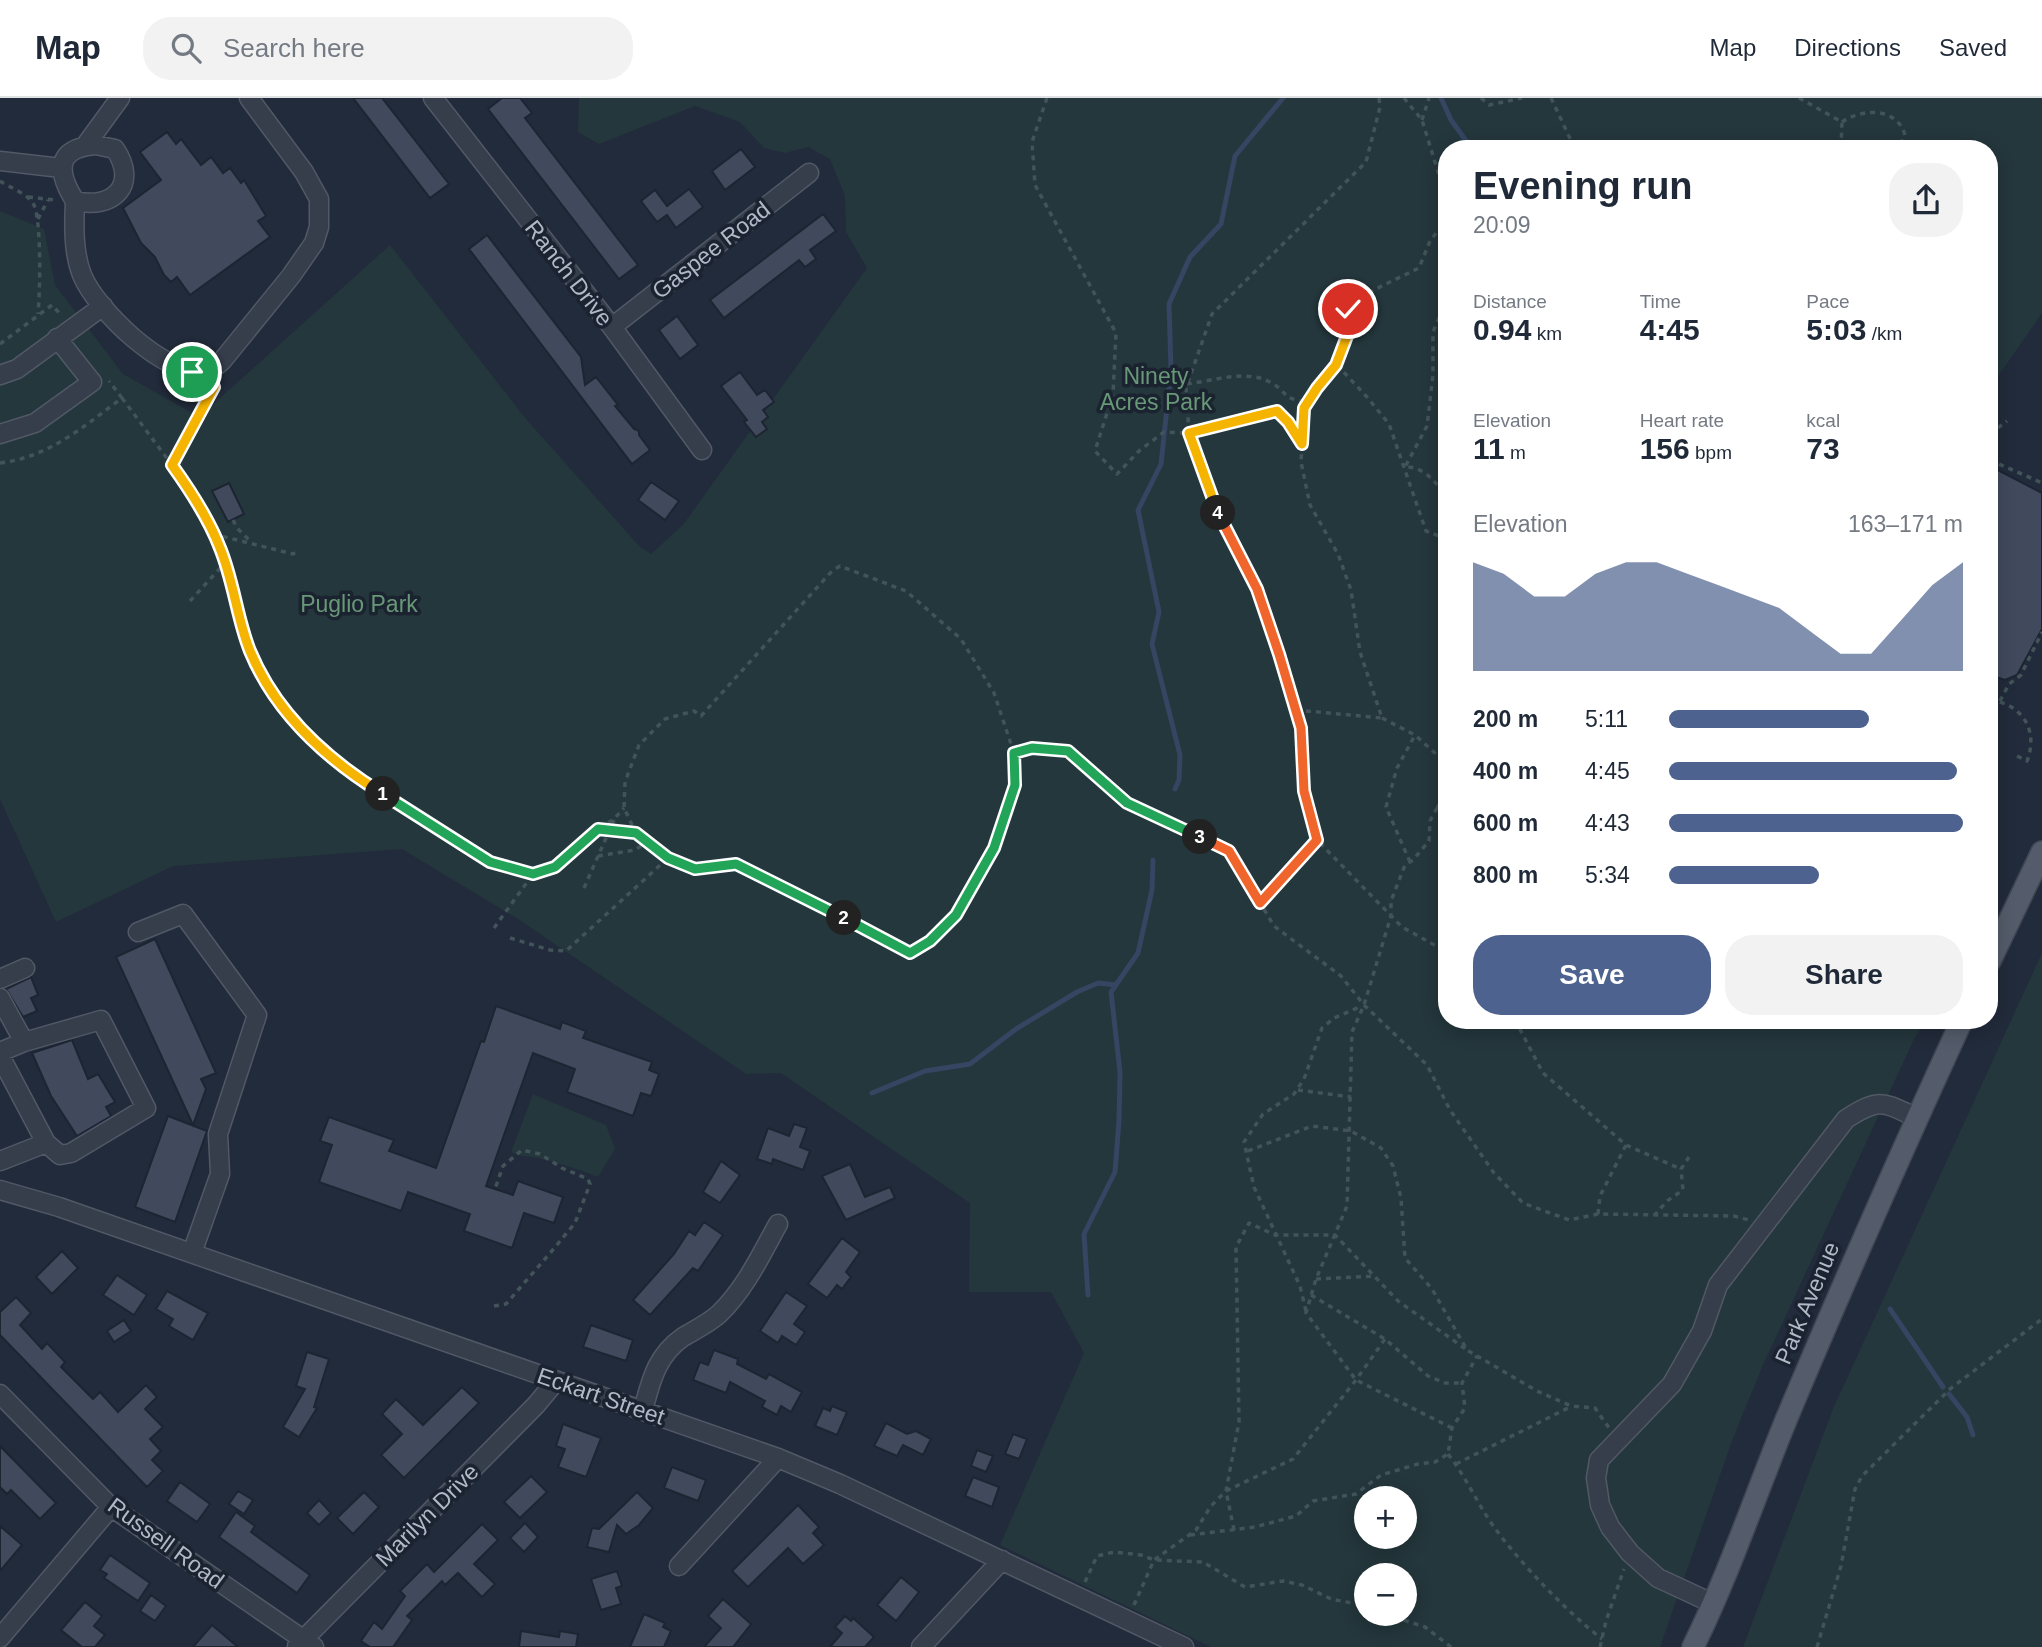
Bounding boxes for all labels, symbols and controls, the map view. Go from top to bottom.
search box [143,17,633,80]
text: Map [35,29,101,66]
icon: search [167,29,205,67]
text: Search here [223,33,365,63]
text: Map [1710,34,1756,61]
text: Directions [1794,34,1901,61]
text: Saved [1939,34,2007,61]
button: share [1889,163,1963,237]
text: Evening run [1473,165,1693,207]
street label: Gaspee Road [647,196,775,304]
text: 20:09 [1473,212,1531,238]
street label: Ranch Drive [520,215,618,331]
pin [1318,279,1378,339]
icon: check [1329,290,1367,328]
text: Distance [1473,291,1547,312]
text: Time [1640,291,1681,312]
text: Pace [1806,291,1850,312]
text: 0.94 [1473,313,1531,346]
text: 4:45 [1640,313,1700,346]
text: 5:03 [1806,313,1866,346]
text: km [1531,323,1562,344]
text: /km [1866,323,1902,344]
pin [162,342,222,402]
icon: arrive [173,353,211,391]
park label: Ninety Acres Park [1100,363,1213,415]
text: Elevation [1473,410,1551,431]
text: Heart rate [1640,410,1724,431]
text: kcal [1806,410,1840,431]
text: 11 [1473,432,1505,465]
text: 156 [1640,432,1690,465]
text: 73 [1806,432,1840,465]
text: m [1505,442,1526,463]
text: bpm [1690,442,1732,463]
pin: 4 [1200,496,1236,530]
text: 4 [1212,502,1223,523]
text: Elevation [1473,511,1568,537]
text: 163–171 m [1848,511,1963,537]
park label: Puglio Park [300,591,418,617]
text: 200 m [1473,706,1538,732]
text: 5:11 [1585,706,1628,732]
text: 400 m [1473,758,1538,784]
text: 4:45 [1585,758,1630,784]
pin: 1 [366,776,400,812]
text: 1 [377,783,388,804]
text: 600 m [1473,810,1538,836]
text: 4:43 [1585,810,1630,836]
pin: 3 [1182,820,1218,854]
text: 3 [1194,826,1205,847]
text: 800 m [1473,862,1538,888]
text: 5:34 [1585,862,1630,888]
pin: 2 [826,900,862,936]
text: 2 [838,907,849,928]
button: Save [1473,935,1711,1015]
button: Share [1725,935,1963,1015]
street label: Park Avenue [1770,1238,1844,1368]
street label: Eckart Street [534,1362,669,1430]
street label: Marilyn Drive [370,1458,484,1572]
map controls [1354,1486,1417,1626]
button: + [1354,1486,1417,1549]
street label: Russell Road [103,1492,229,1594]
button: − [1354,1563,1417,1626]

